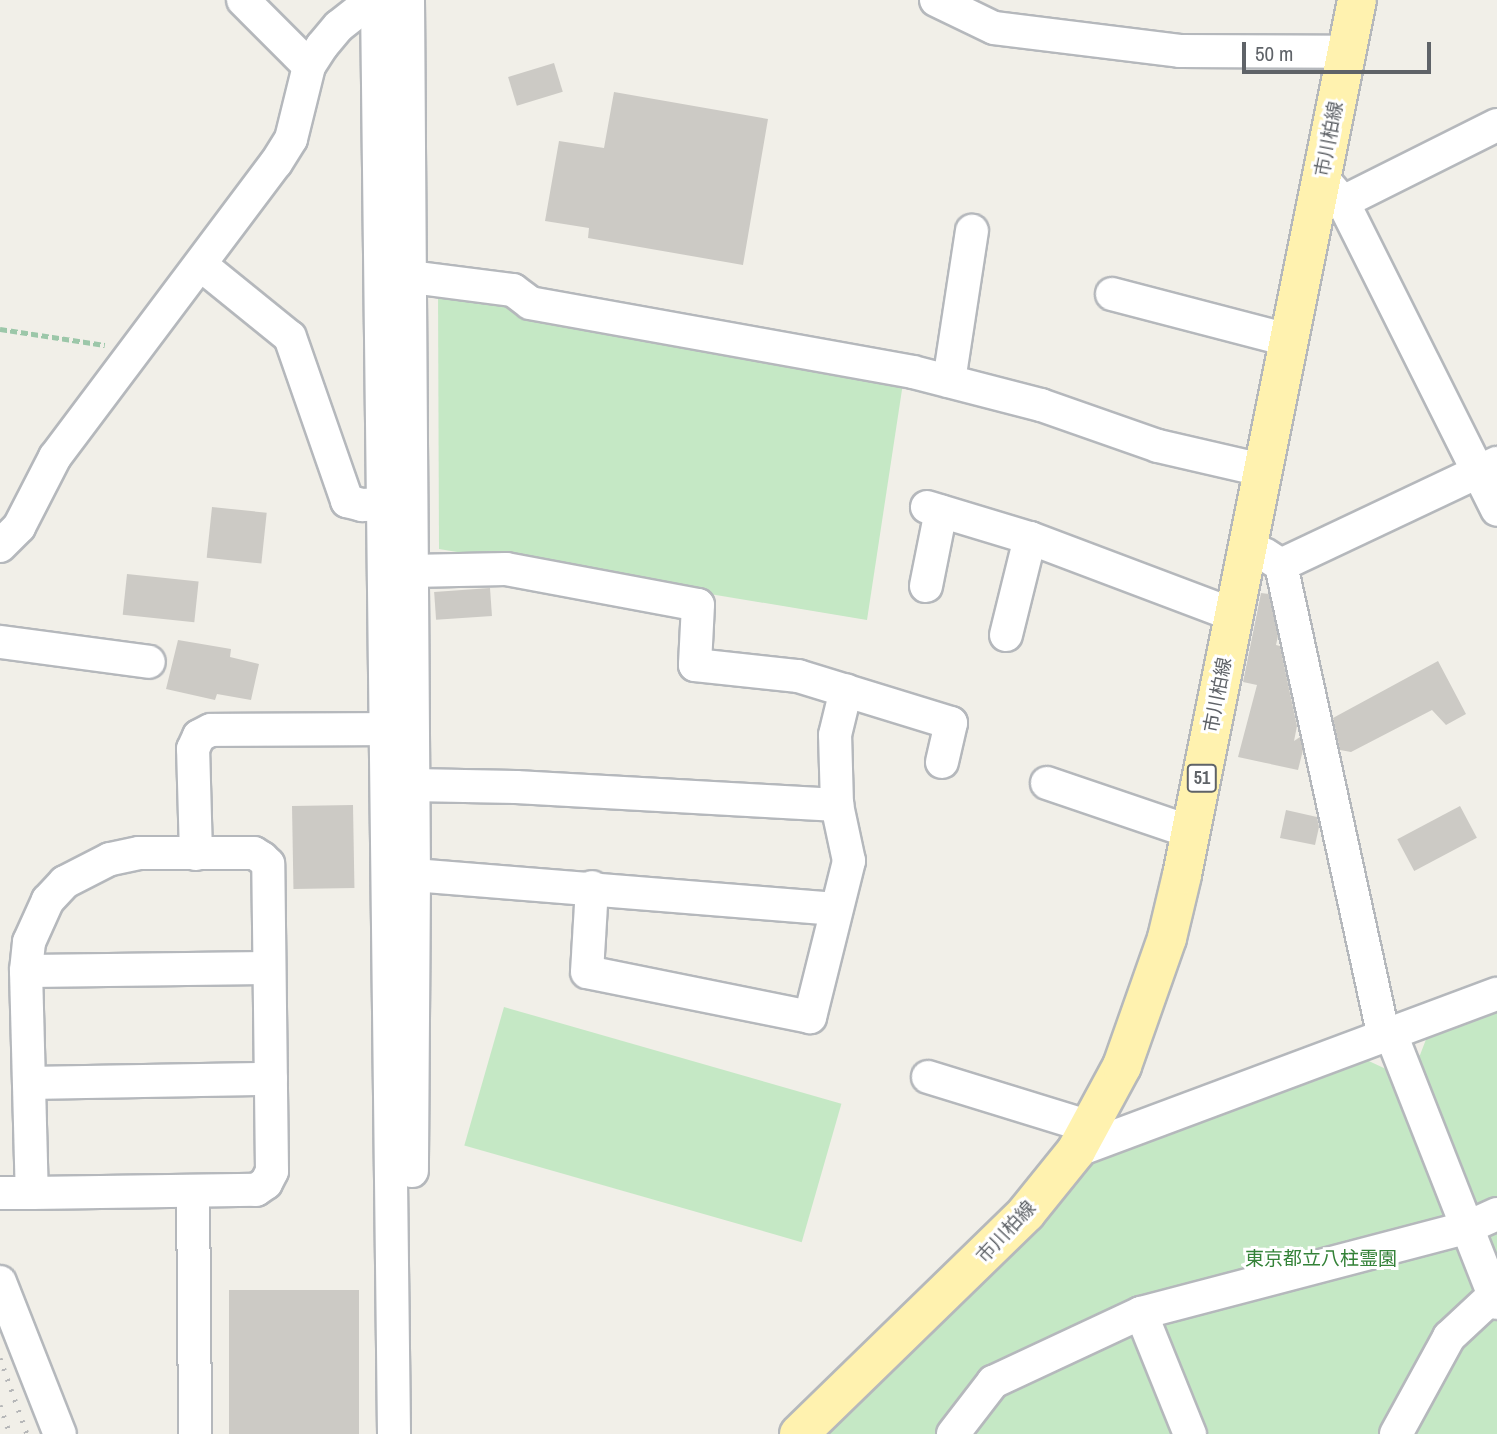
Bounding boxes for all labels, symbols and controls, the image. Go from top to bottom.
scale bar [1245,28,1434,72]
text: 50 m [1255,39,1293,68]
street label: 市川柏線 [1311,100,1347,178]
street label: 市川柏線 [1200,656,1236,734]
road number: 51 [1186,764,1218,792]
street label: 市川柏線 [972,1196,1040,1268]
park label: 東京都立八柱霊園 [1245,1248,1397,1270]

